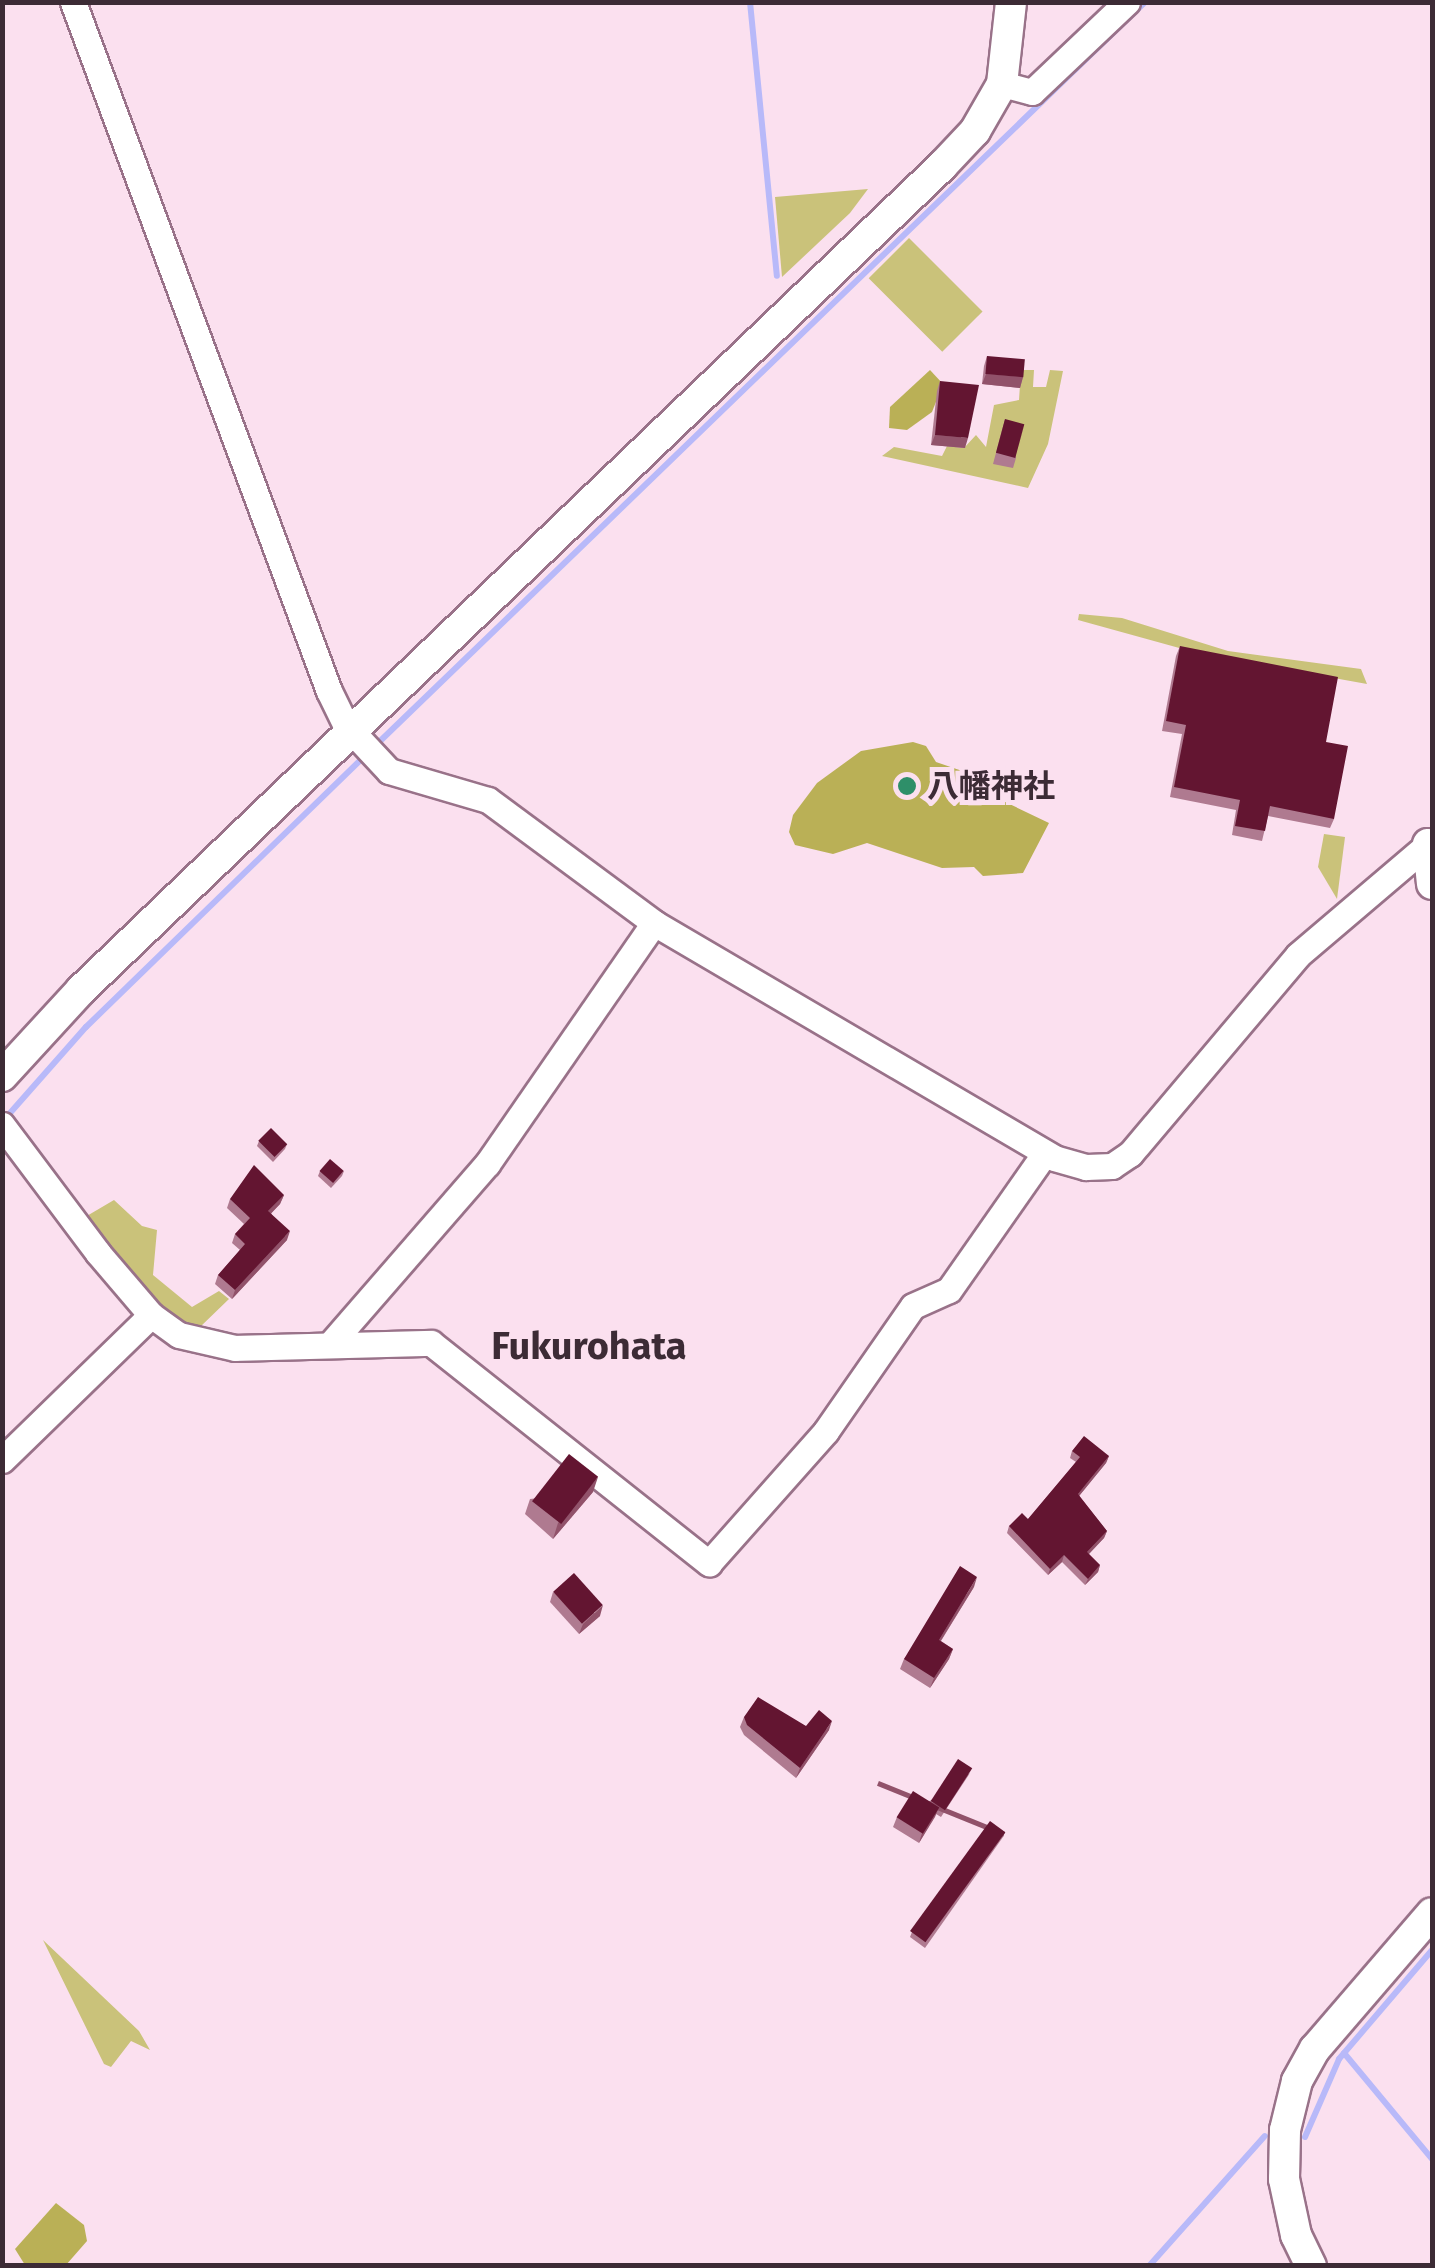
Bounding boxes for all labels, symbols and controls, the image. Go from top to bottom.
place label: 八幡神社 [927,767,1055,805]
marker: 八幡神社 [896,775,918,797]
district label: Fukurohata [491,1324,687,1370]

